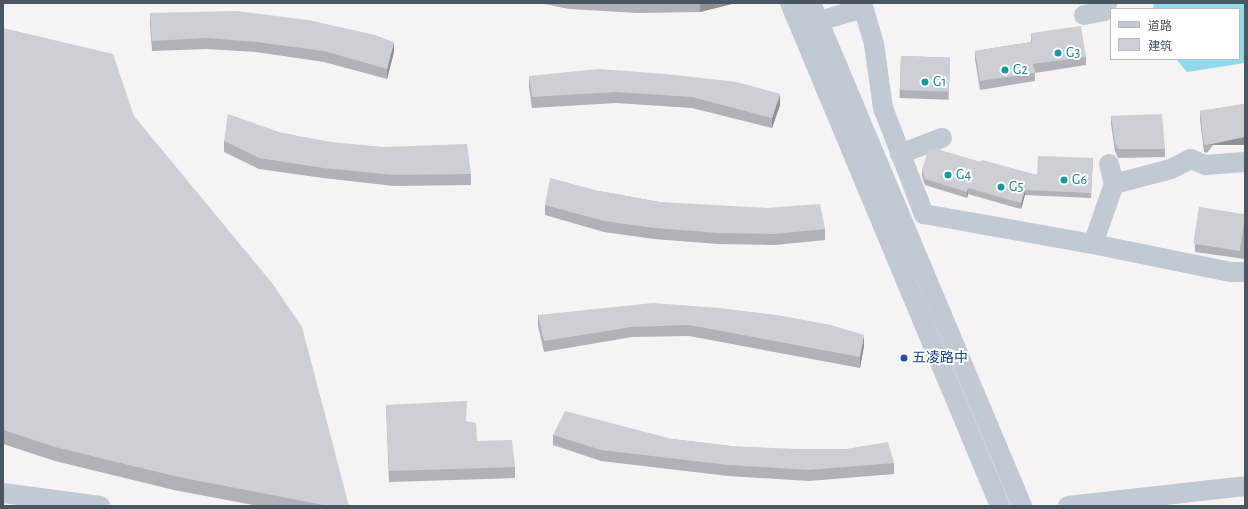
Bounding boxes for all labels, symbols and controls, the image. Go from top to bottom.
legend [1110,8,1240,60]
text: 道路 [1148,20,1172,32]
text: 建筑 [1148,40,1172,52]
place label: G3 [1066,45,1080,61]
marker: G3 [1053,48,1063,58]
place label: G2 [1013,62,1028,78]
marker: G2 [1000,65,1010,75]
place label: G1 [933,74,946,90]
marker: G1 [920,77,930,87]
place label: G4 [956,167,971,183]
marker: G4 [943,170,953,180]
place label: G6 [1072,172,1087,188]
marker: G6 [1059,175,1069,185]
place label: G5 [1009,179,1023,195]
marker: G5 [996,182,1006,192]
place label: 五凌路中 [912,350,968,366]
marker: 五凌路中 [899,353,909,363]

